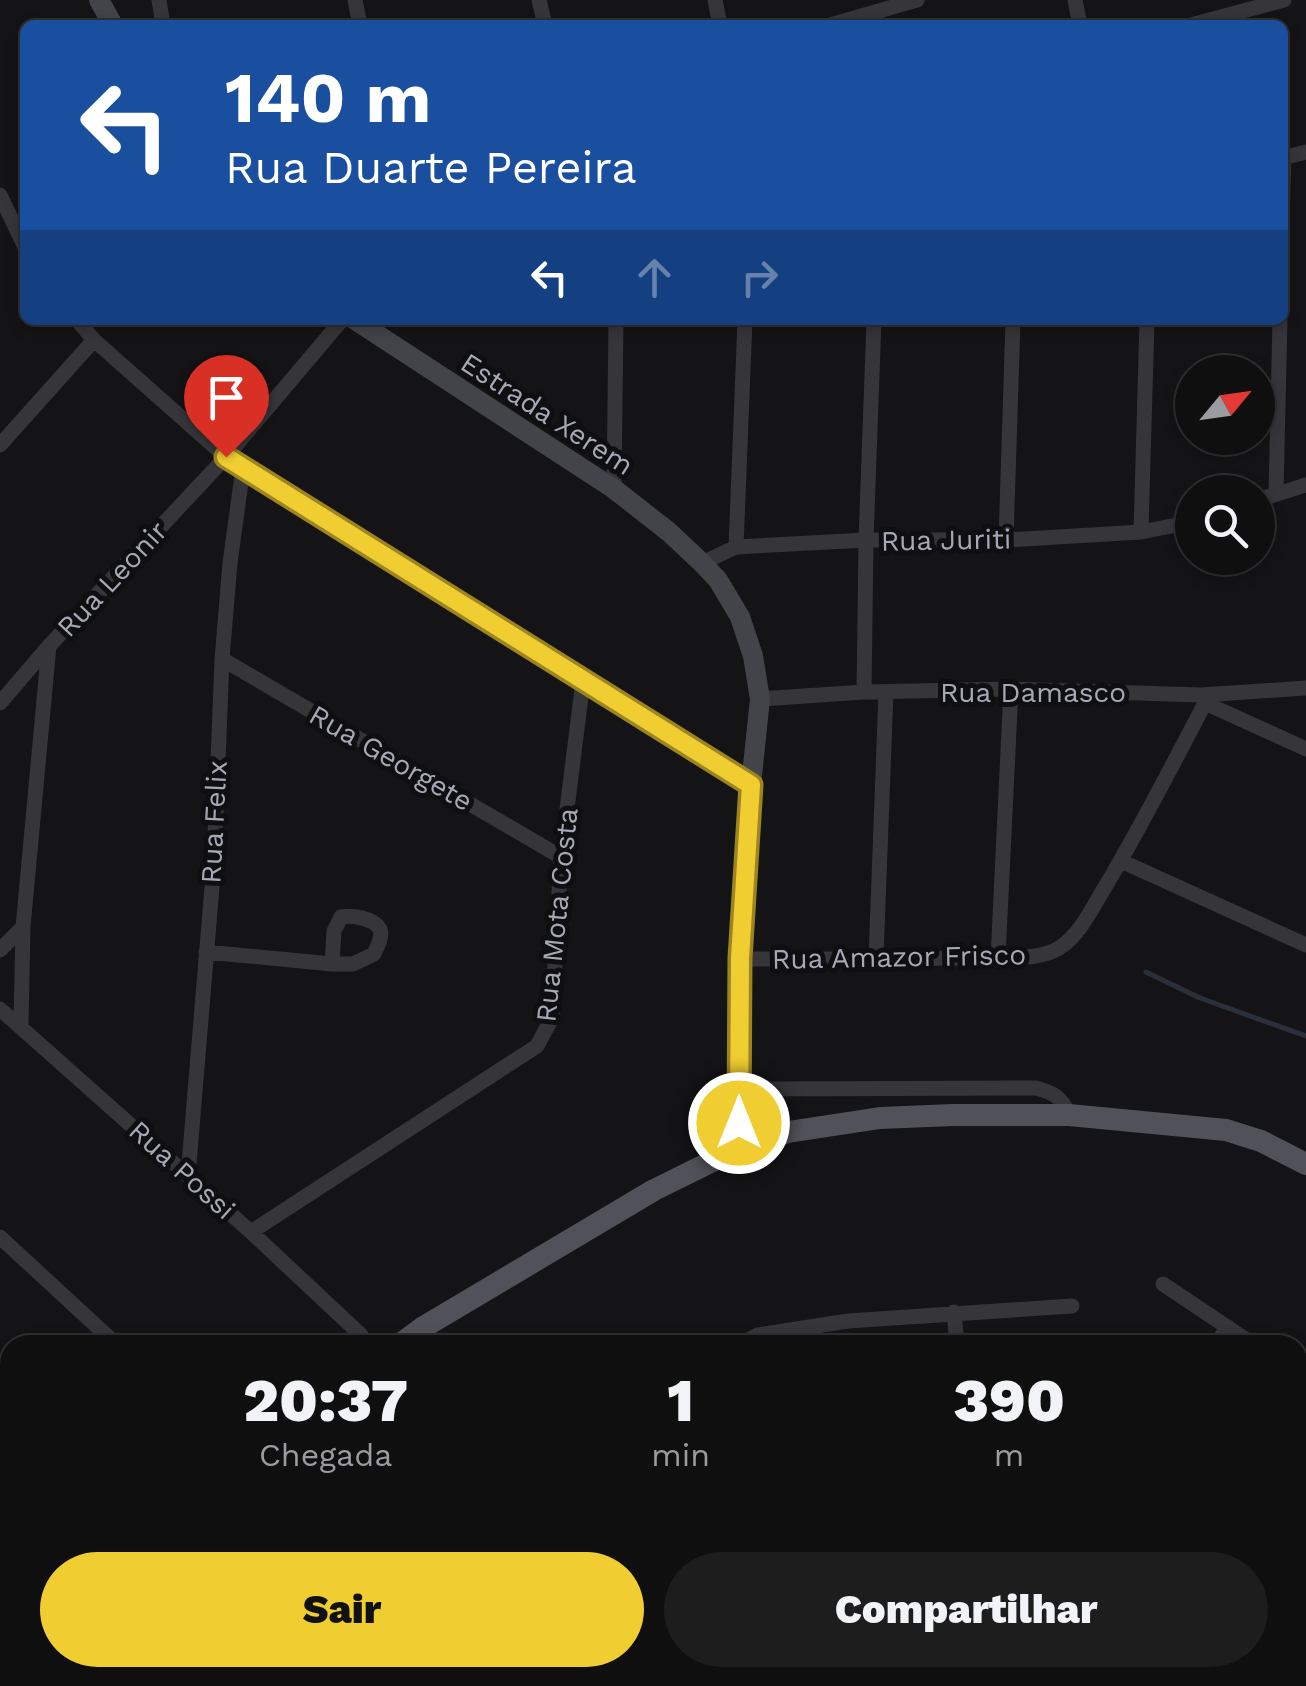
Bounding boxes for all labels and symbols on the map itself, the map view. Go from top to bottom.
street label: Estrada Xerem [455,346,639,482]
pin [184,355,269,458]
north arrow [1175,355,1275,455]
street label: Rua Leonir [50,514,174,644]
street label: Rua Juriti [880,522,1012,558]
street label: Rua Damasco [940,676,1126,709]
street label: Rua Georgete [304,698,478,818]
street label: Rua Felix [194,760,234,884]
street label: Rua Mota Costa [529,806,585,1024]
street label: Rua Amazor Frisco [772,938,1026,976]
position arrow [687,1071,791,1175]
street label: Rua Possi [122,1114,242,1226]

